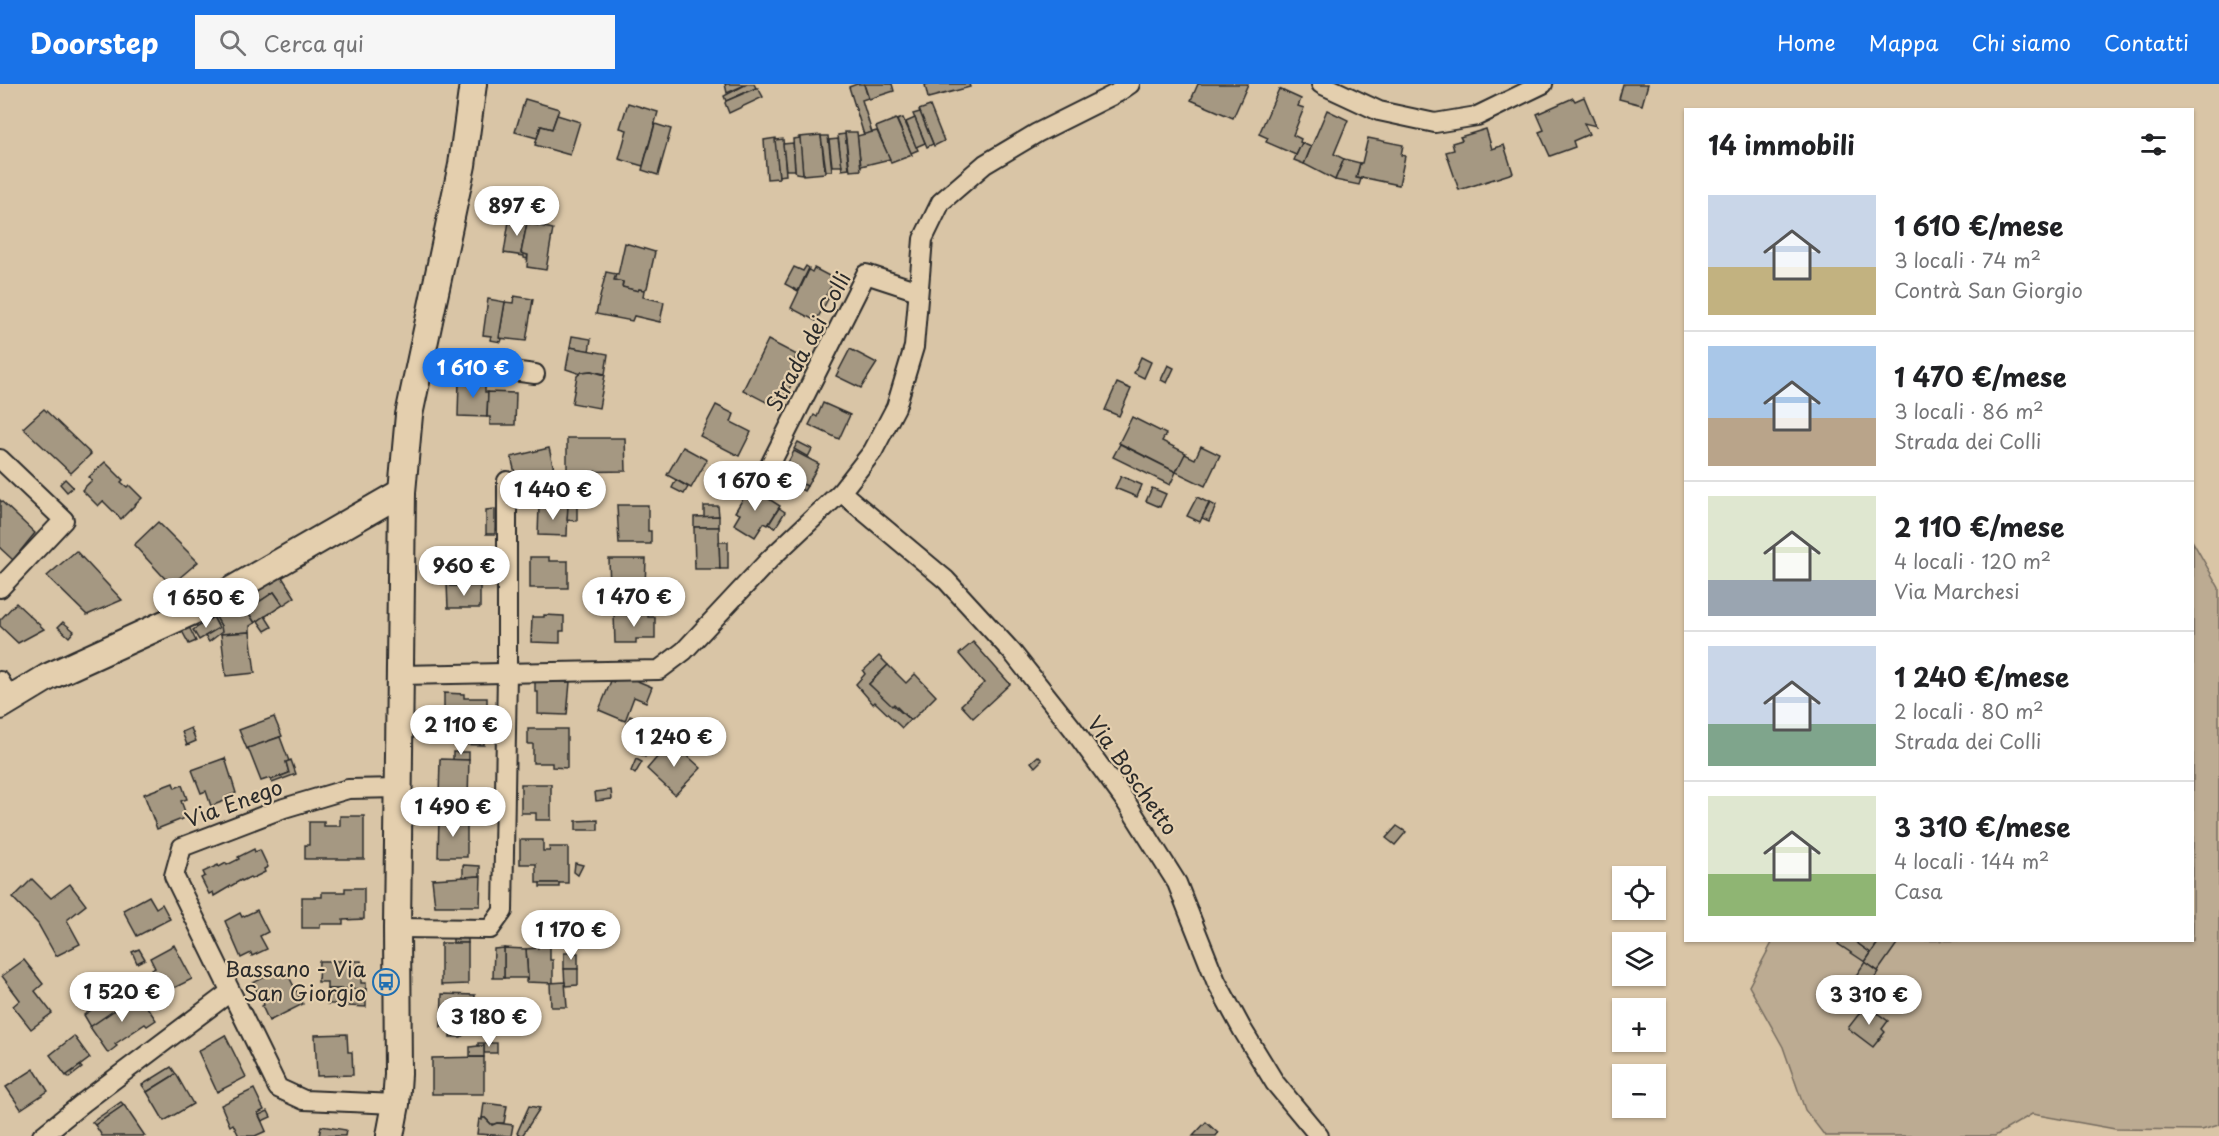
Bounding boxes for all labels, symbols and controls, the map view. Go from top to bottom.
search box [195,15,615,69]
text: Doorstep [30,21,159,64]
icon: search [216,26,249,59]
text: Cerca qui [264,26,364,59]
text: Home [1777,26,1836,58]
text: Mappa [1869,26,1939,58]
text: Chi siamo [1972,26,2071,58]
text: Contatti [2104,26,2189,58]
text: 14 immobili [1708,125,1855,164]
icon: filters [2137,128,2170,161]
pin: 897 € [475,186,559,237]
text: 897 € [488,190,546,220]
text: 1 610 €/mese [1894,206,2063,245]
icon: home [1756,219,1828,291]
text: 3 locali · 74 m² [1894,245,2041,275]
street label: Strada dei Colli [757,265,858,417]
text: Contrà San Giorgio [1894,275,2083,305]
pin: 1 610 € [418,348,528,399]
text: 1 610 € [437,352,509,382]
text: 1 470 €/mese [1894,357,2067,396]
icon: home [1756,370,1828,442]
text: 3 locali · 86 m² [1894,396,2044,426]
text: Strada dei Colli [1894,426,2041,456]
pin: 1 670 € [700,461,810,512]
text: 1 670 € [718,465,792,495]
pin: 1 440 € [498,470,608,521]
text: 1 440 € [514,474,592,504]
text: 2 110 €/mese [1894,507,2064,546]
icon: home [1756,520,1828,592]
pin: 960 € [422,546,506,597]
text: 4 locali · 120 m² [1894,546,2051,576]
text: 960 € [433,550,495,580]
text: Via Marchesi [1894,576,2020,606]
pin: 1 470 € [579,577,689,628]
pin: 1 650 € [151,578,261,629]
text: 1 470 € [596,581,672,611]
text: 1 650 € [167,582,245,612]
text: 1 240 €/mese [1894,657,2069,696]
icon: home [1756,670,1828,742]
text: 2 locali · 80 m² [1894,696,2044,726]
pin: 2 110 € [406,705,516,756]
text: 2 110 € [424,709,498,739]
street label: Via Boschetto [1081,709,1187,841]
pin: 1 240 € [619,717,729,768]
text: 1 240 € [635,721,713,751]
text: Strada dei Colli [1894,726,2041,756]
street label: Via Enego [180,770,287,835]
pin: 1 490 € [398,787,508,838]
text: 1 490 € [415,791,491,821]
text: 3 310 €/mese [1894,807,2070,846]
icon: home [1756,820,1828,892]
text: 4 locali · 144 m² [1894,846,2049,876]
map controls [1612,866,1666,1118]
button: locate [1612,866,1666,920]
text: Casa [1894,876,1943,906]
pin: 1 170 € [516,910,626,961]
text: 1 170 € [535,914,607,944]
button: layers [1612,932,1666,986]
place label: Bassano - Via San Giorgio [225,952,367,1008]
bus stop icon: Bassano - Via San Giorgio [371,967,401,997]
pin: 1 520 € [67,972,177,1023]
pin: 3 310 € [1814,975,1924,1026]
text: 1 520 € [84,976,160,1006]
text: 3 310 € [1830,979,1908,1009]
pin: 3 180 € [434,997,544,1048]
button: + [1612,998,1666,1052]
text: 3 180 € [451,1001,527,1031]
button: − [1612,1064,1666,1118]

